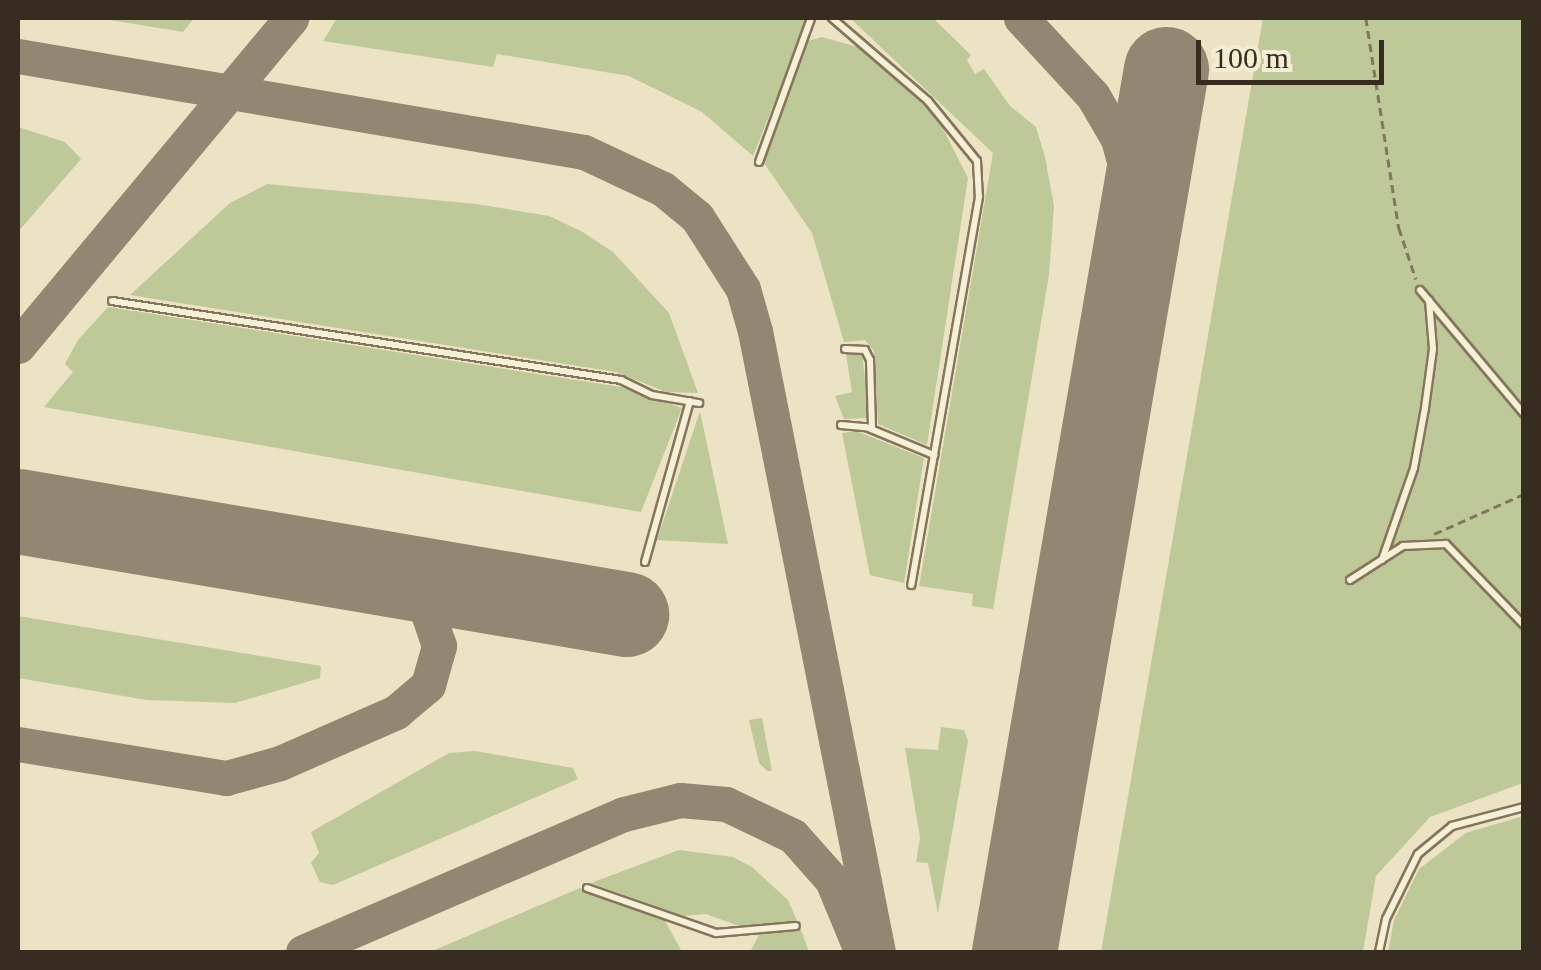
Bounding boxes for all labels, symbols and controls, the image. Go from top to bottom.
scale bar [1201,20,1388,82]
text: 100 m [1213,41,1289,74]

